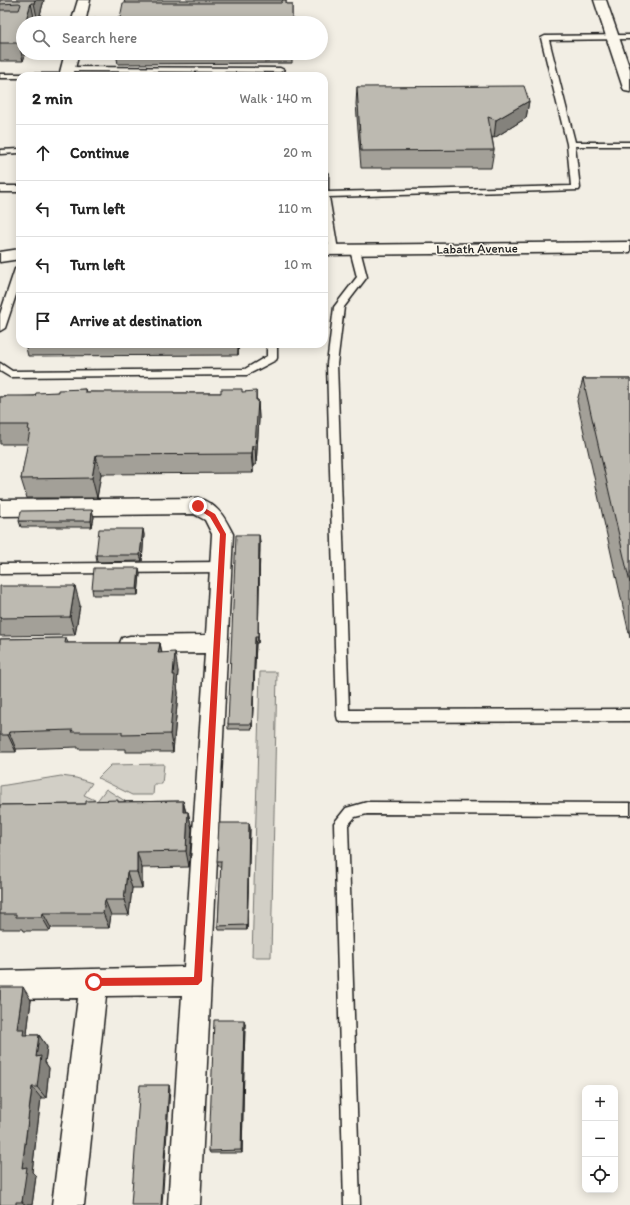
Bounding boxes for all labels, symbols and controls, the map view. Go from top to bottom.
search box [16,16,328,60]
icon: search [30,27,52,49]
text: Search here [62,29,137,47]
text: 2 min [32,88,72,108]
text: Walk · 140 m [240,91,312,106]
icon: ahead [32,142,54,164]
text: Continue [70,144,129,162]
text: 20 m [283,145,312,160]
icon: left [32,198,54,220]
text: Turn left [70,200,125,218]
text: 110 m [278,201,312,216]
street label: Labath Avenue [436,240,518,257]
icon: left [32,254,54,276]
text: Turn left [70,256,125,274]
text: 10 m [284,257,312,272]
icon: arrive [32,310,54,332]
text: Arrive at destination [70,312,202,330]
route end [189,497,207,515]
route start [85,973,103,991]
map controls [582,1085,618,1193]
button: + [582,1085,618,1121]
button: − [582,1121,618,1157]
button: locate [582,1157,618,1193]

